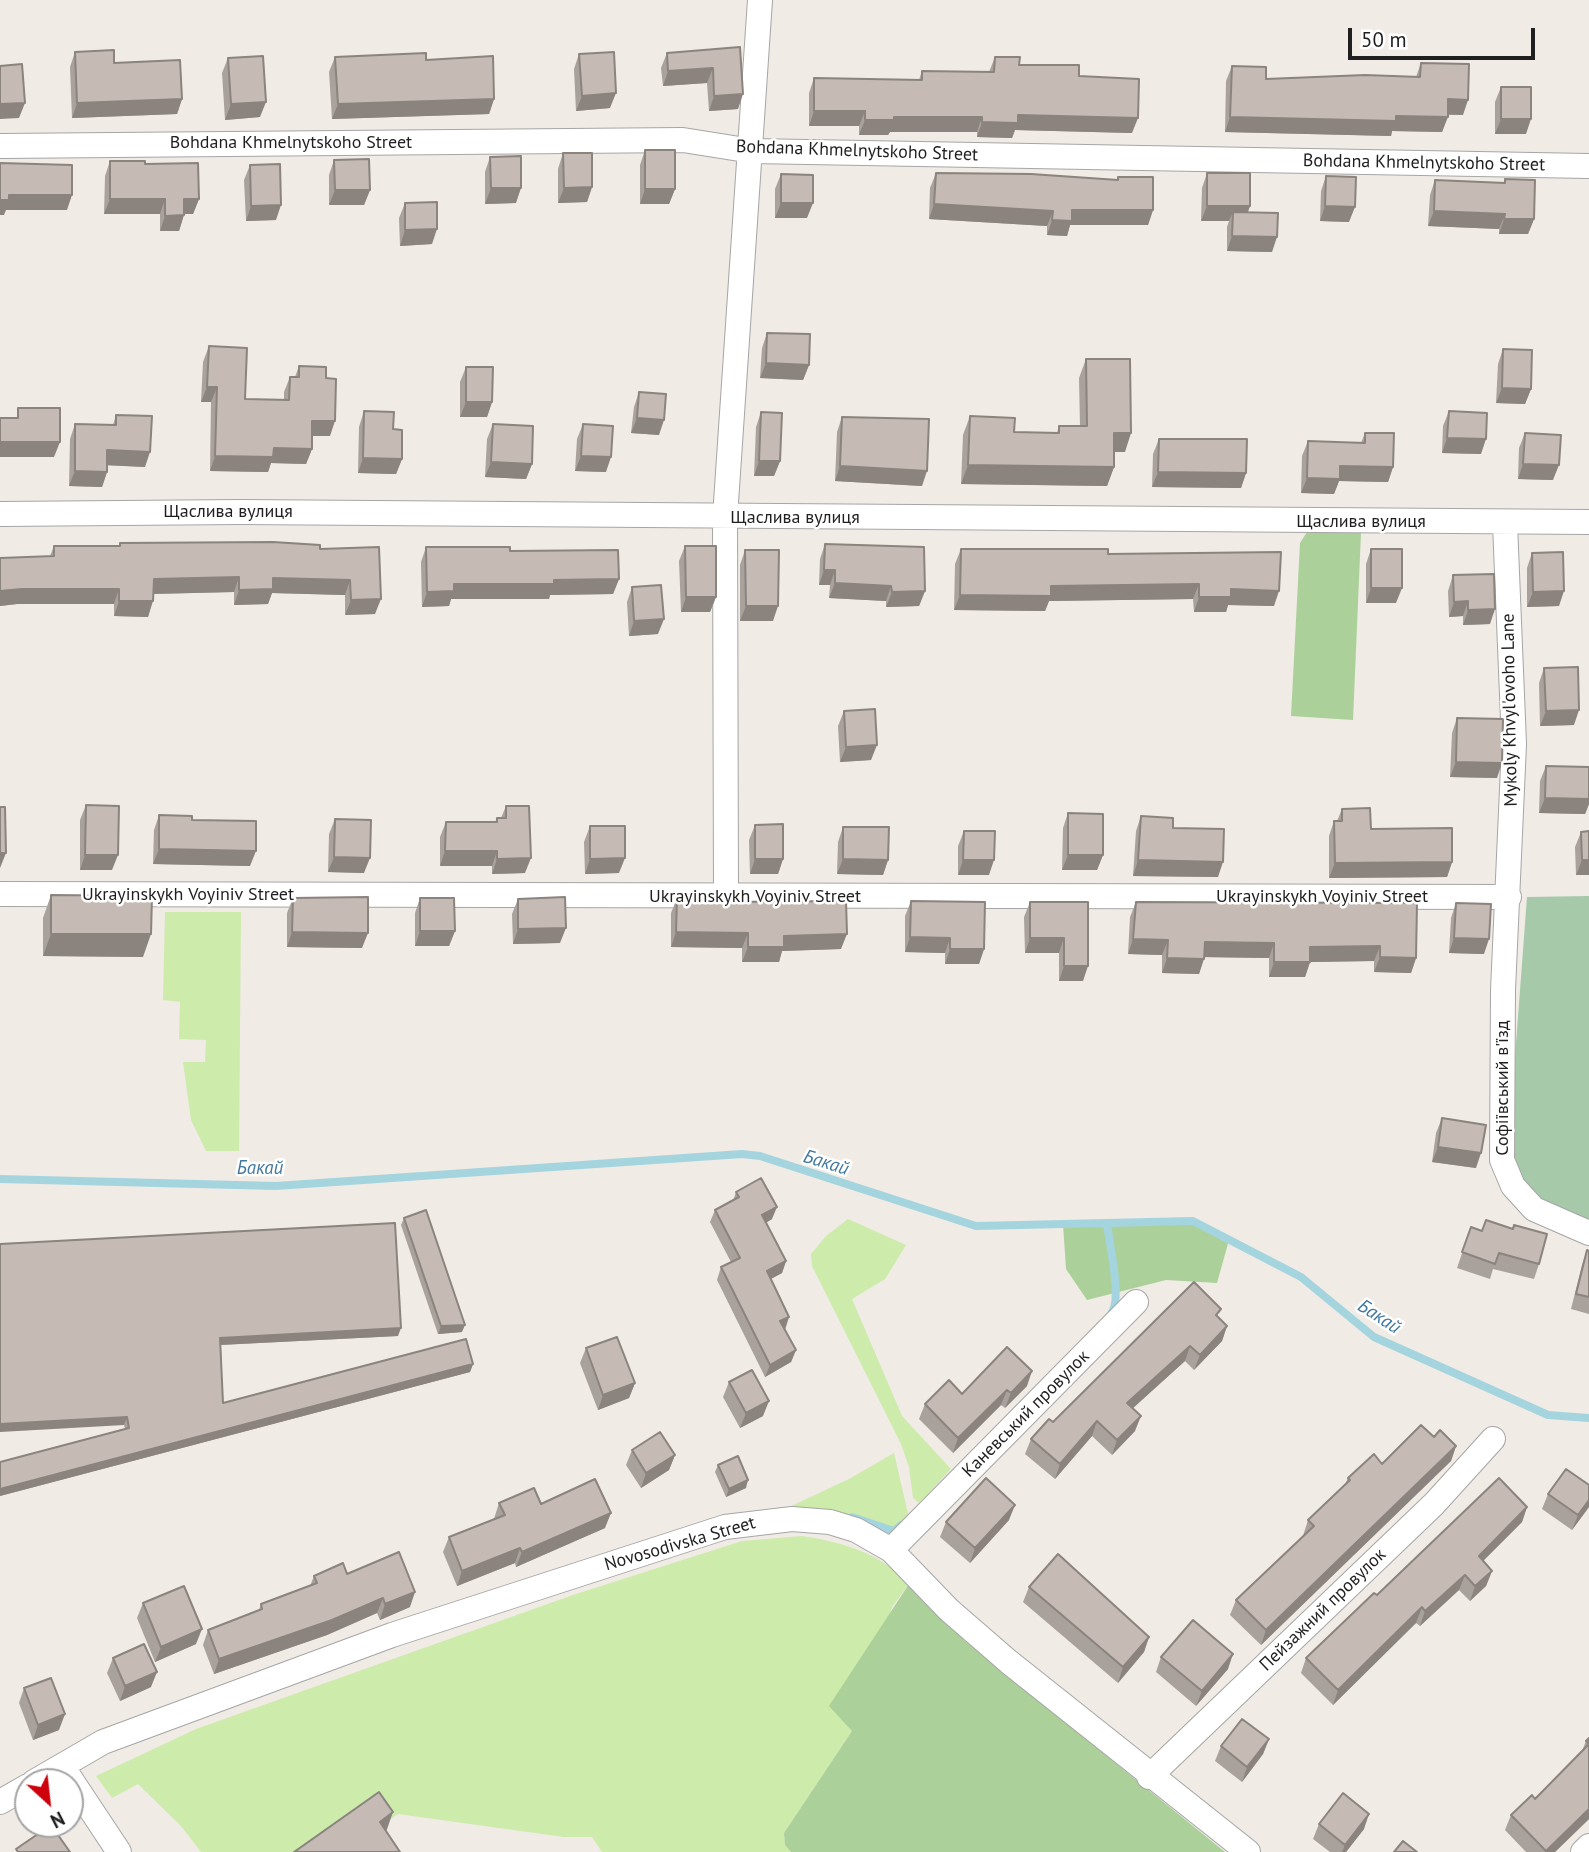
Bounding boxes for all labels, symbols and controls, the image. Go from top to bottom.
scale bar [1351,14,1538,58]
text: 50 m [1361,26,1407,53]
street label: Bohdana Khmelnytskoho Street [170,132,412,154]
street label: Bohdana Khmelnytskoho Street [736,136,978,166]
street label: Bohdana Khmelnytskoho Street [1303,150,1545,176]
street label: Щаслива вулиця [163,501,293,523]
street label: Щаслива вулиця [730,507,860,529]
street label: Щаслива вулиця [1296,511,1426,533]
street label: Mykoly Khvyl'ovoho Lane [1498,613,1522,807]
street label: Ukrayinskykh Voyiniv Street [82,884,294,906]
street label: Ukrayinskykh Voyiniv Street [649,886,861,908]
street label: Ukrayinskykh Voyiniv Street [1216,886,1428,908]
street label: Софіївський в'їзд [1492,1020,1514,1156]
water label: Бакай [800,1145,852,1181]
water label: Бакай [237,1158,283,1180]
water label: Бакай [1353,1295,1405,1339]
street label: Каневський провулок [958,1346,1094,1482]
street label: Novosodivska Street [602,1512,758,1576]
street label: Пейзажний провулок [1255,1544,1391,1676]
north arrow [14,1768,84,1838]
text: N [47,1806,69,1833]

